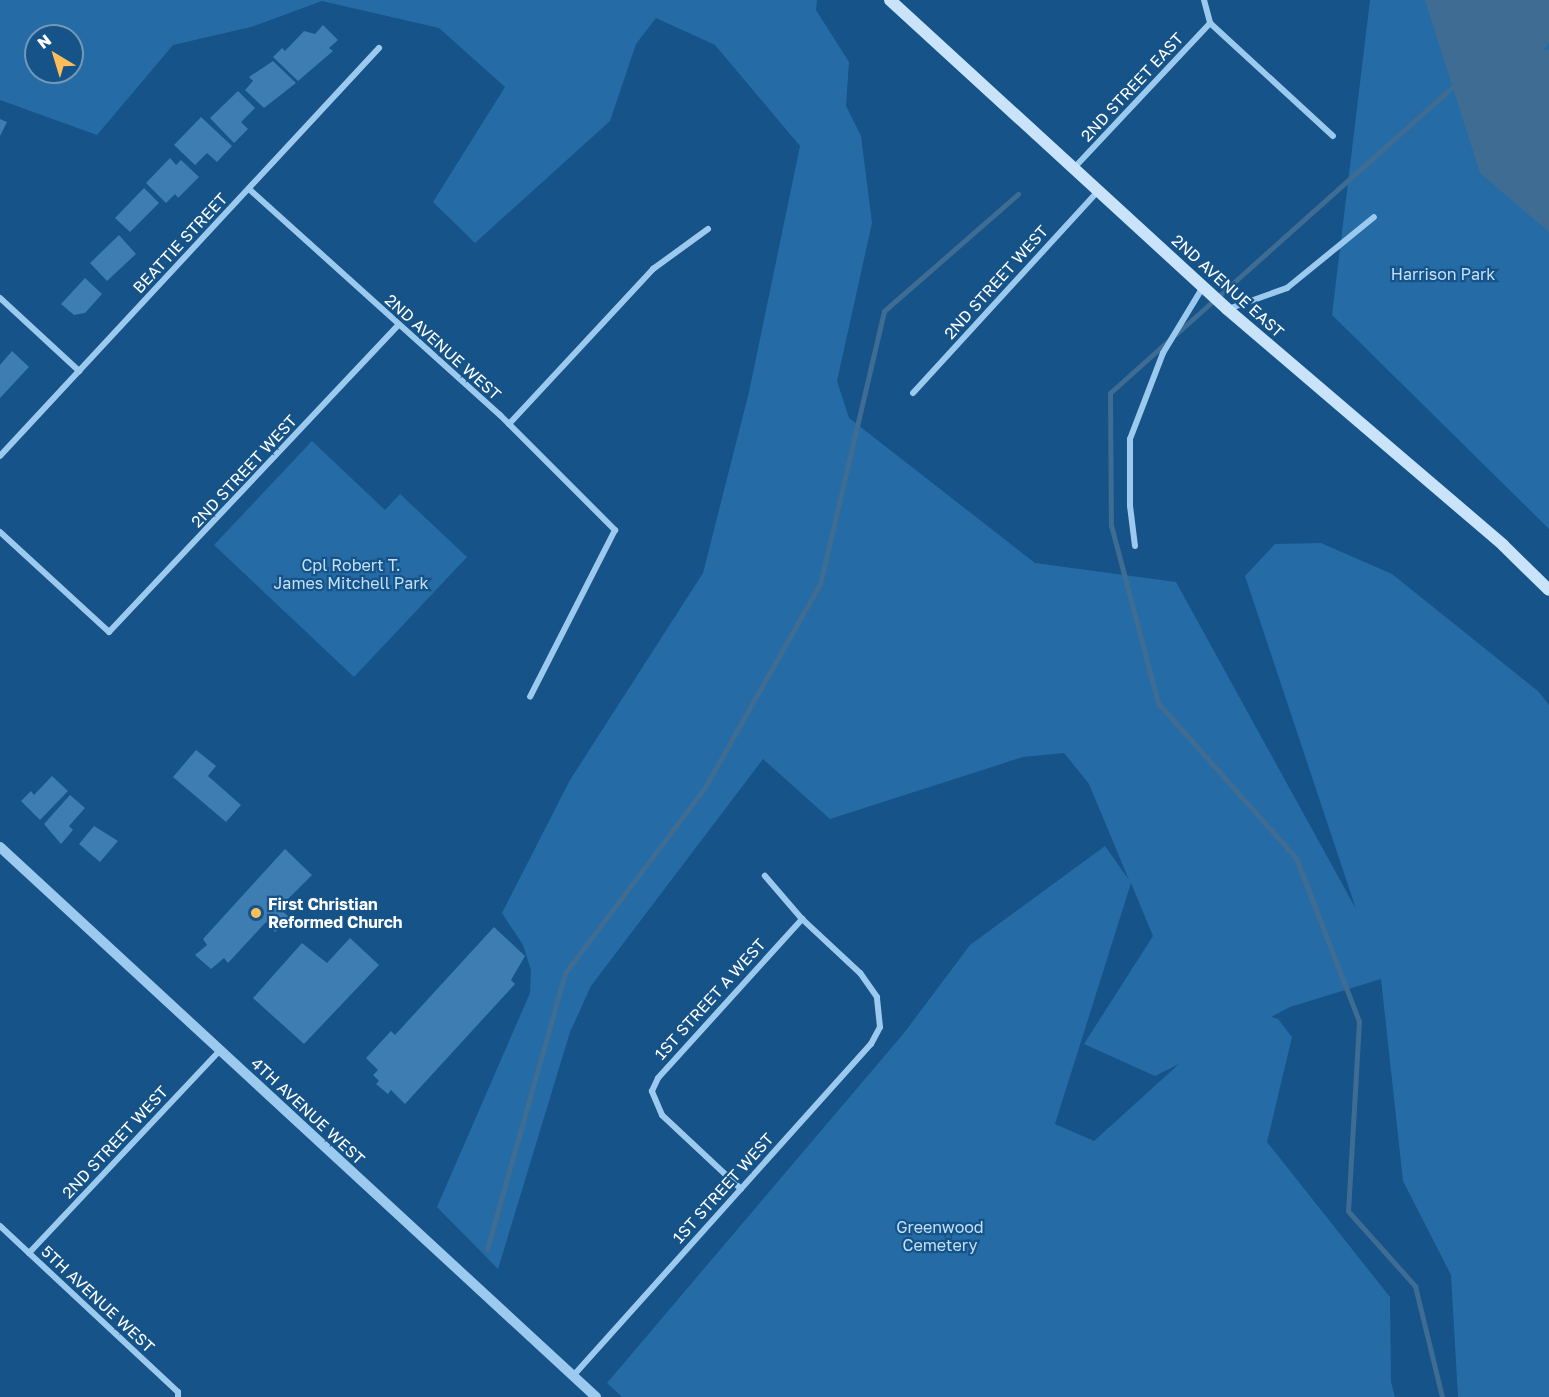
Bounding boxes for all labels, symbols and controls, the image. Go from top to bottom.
north arrow [24,24,84,84]
street label: 2ND STREET EAST [1077,29,1187,145]
text: N [33,30,55,53]
street label: BEATTIE STREET [129,189,231,297]
street label: 2ND STREET WEST [940,221,1052,343]
street label: 2ND AVENUE EAST [1168,231,1288,341]
park label: Harrison Park [1391,264,1495,284]
street label: 2ND AVENUE WEST [381,290,505,404]
street label: 2ND STREET WEST [187,411,301,531]
park label: Cpl Robert T. James Mitchell Park [273,555,429,593]
place label: First Christian Reformed Church [268,894,403,932]
marker: First Christian Reformed Church [249,906,263,920]
street label: 1ST STREET A WEST [651,935,769,1063]
street label: 4TH AVENUE WEST [247,1053,369,1169]
street label: 2ND STREET WEST [58,1082,172,1202]
street label: 1ST STREET WEST [669,1129,777,1247]
park label: Greenwood Cemetery [896,1217,984,1255]
street label: 5TH AVENUE WEST [37,1242,159,1356]

